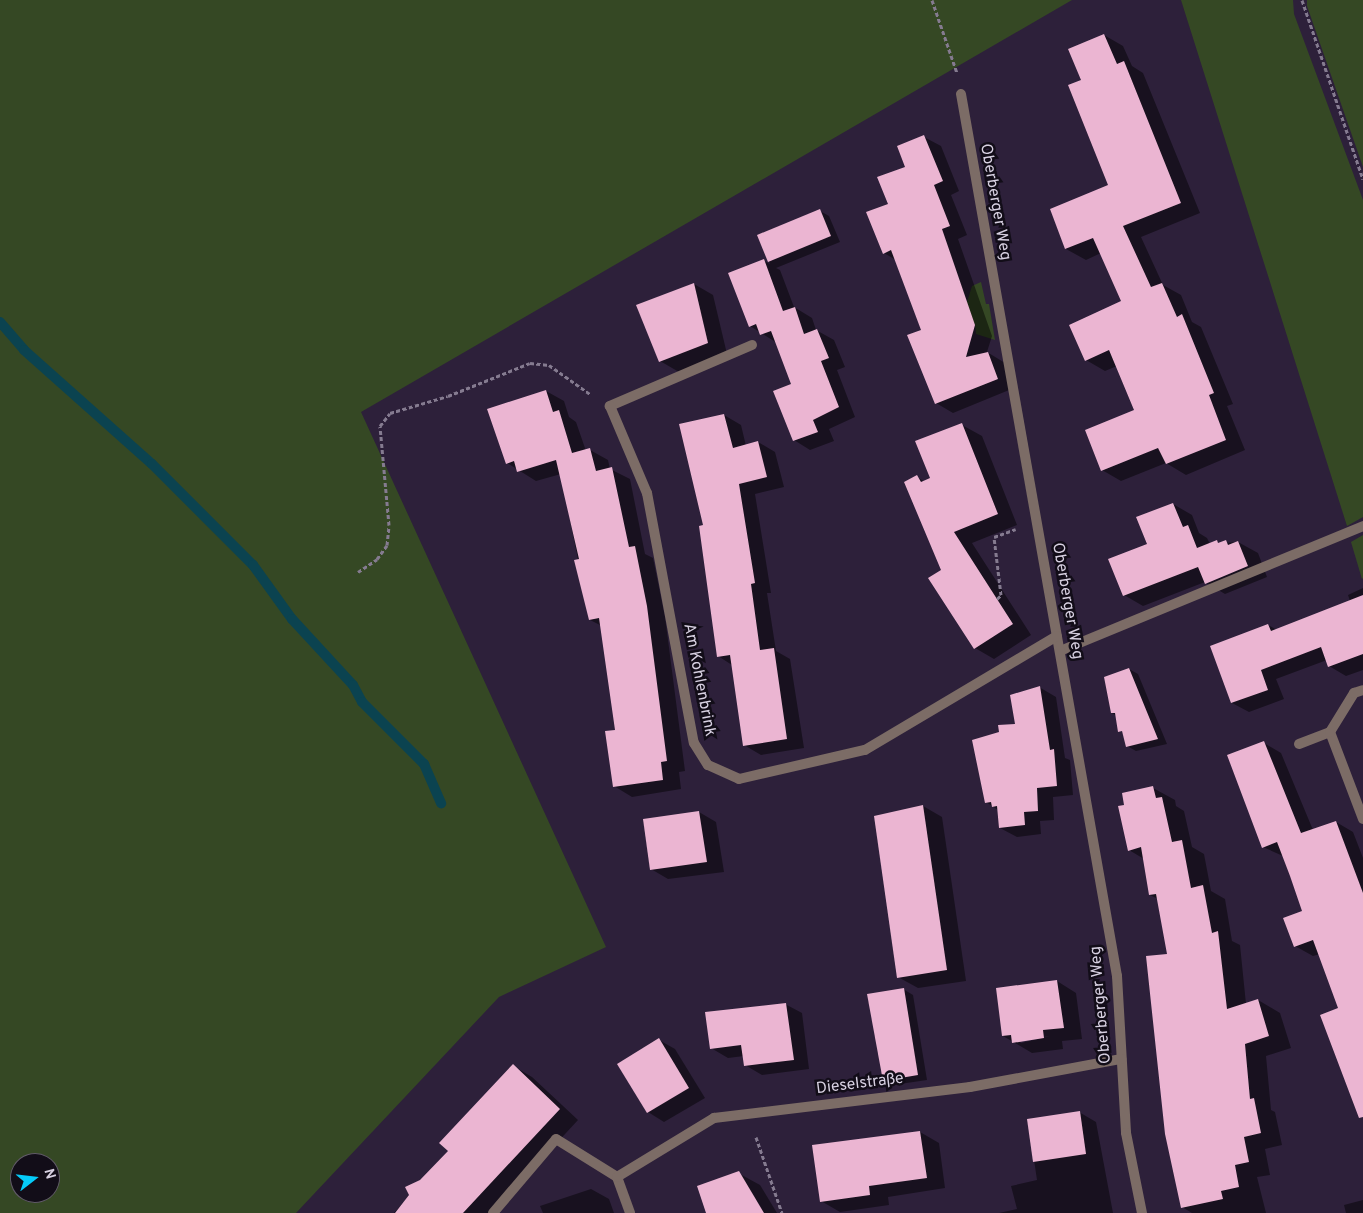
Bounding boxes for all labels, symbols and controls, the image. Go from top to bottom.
street label: Oberberger Weg [975,142,1015,262]
street label: Oberberger Weg [1047,541,1087,661]
street label: Am Kohlenbrink [679,622,719,738]
street label: Oberberger Weg [1086,945,1116,1065]
street label: Dieselstraße [815,1069,905,1099]
north arrow [10,1153,60,1203]
text: N [39,1167,58,1181]

